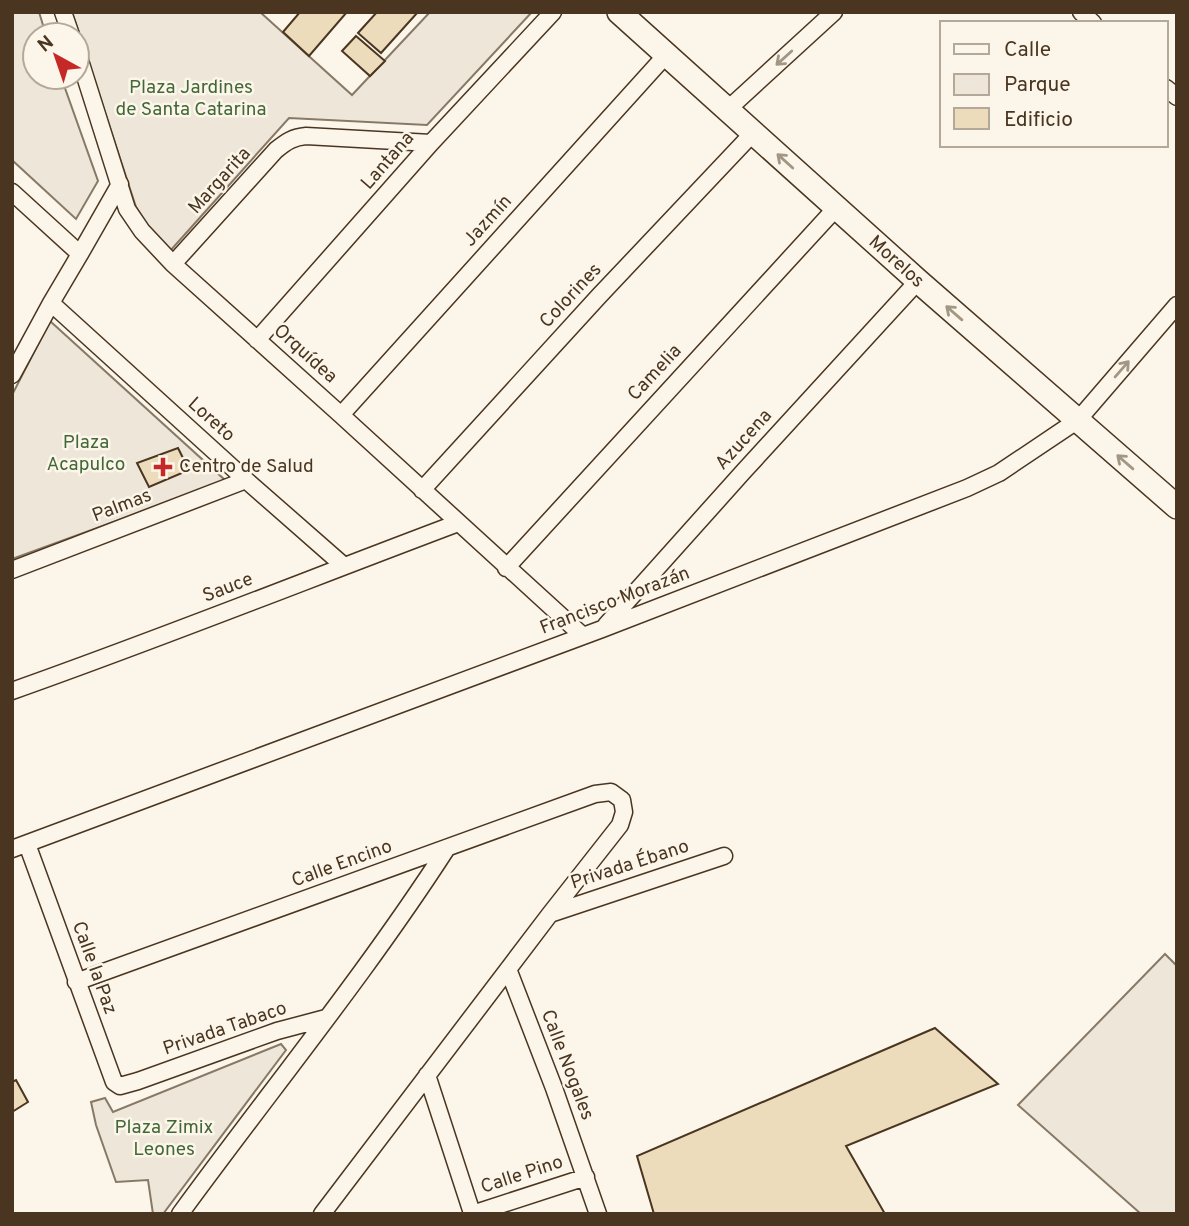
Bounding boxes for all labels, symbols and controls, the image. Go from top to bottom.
north arrow [21,21,91,91]
legend [940,21,1168,147]
text: N [33,31,59,58]
text: Calle [1004,37,1051,64]
one-way arrow [775,50,793,66]
text: Parque [1004,72,1071,99]
park label: Plaza Jardines de Santa Catarina [116,76,267,122]
text: Edificio [1004,107,1073,134]
street label: Lantana [356,127,420,195]
street label: Margarita [184,142,256,220]
one-way arrow [777,152,794,169]
street label: Jazmín [458,190,518,252]
street label: Morelos [863,231,929,293]
street label: Colorines [535,258,607,334]
one-way arrow [946,304,963,321]
street label: Orquídea [268,319,342,389]
street label: Camelia [623,340,687,406]
one-way arrow [1114,360,1130,378]
street label: Loreto [182,392,240,448]
street label: Azucena [710,404,778,476]
park label: Plaza Acapulco [47,431,125,477]
one-way arrow [1117,454,1135,470]
place label: Centro de Salud [179,455,314,479]
marker: Centro de Salud [153,457,173,477]
street label: Palmas [89,484,155,528]
street label: Francisco Morazán [537,561,693,641]
street label: Sauce [199,568,257,608]
street label: Privada Ébano [567,834,692,895]
street label: Calle Encino [289,835,395,893]
street label: Calle la Paz [66,918,122,1018]
street label: Privada Tabaco [160,997,290,1061]
street label: Calle Nogales [535,1007,599,1123]
park label: Plaza Zimix Leones [115,1116,214,1162]
street label: Calle Pino [478,1150,566,1200]

